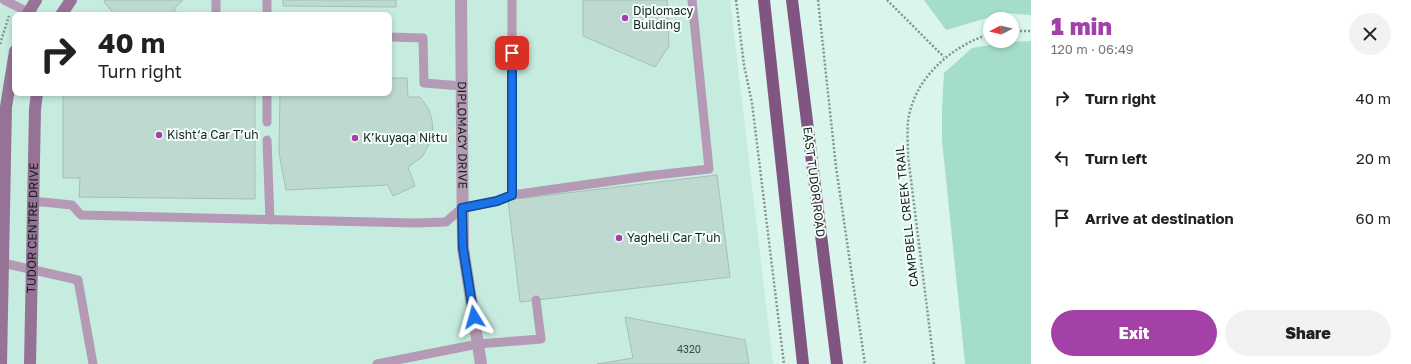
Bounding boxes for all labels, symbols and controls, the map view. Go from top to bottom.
place label: Diplomacy Building [633,3,694,32]
text: 1 min [1051,11,1112,40]
north arrow [983,12,1019,48]
map controls [983,12,1019,48]
marker: Diplomacy Building [620,13,630,23]
button: close [1349,13,1391,55]
text: 40 m [98,26,165,59]
icon: right [32,28,84,80]
pin [495,36,529,70]
text: 120 m · 06:49 [1051,41,1134,57]
icon: arrive [501,42,523,64]
text: Turn right [98,60,182,82]
street label: DIPLOMACY DRIVE [455,81,471,189]
icon: right [1051,87,1073,109]
text: Turn right [1085,89,1156,107]
text: 40 m [1356,89,1391,107]
street label: EAST TUDOR ROAD [800,126,829,238]
place label: Kisht‘a Car T’uh [167,127,259,142]
marker: Kisht‘a Car T’uh [154,130,164,140]
place label: K’kuyaqa Niłtu [363,130,448,145]
marker: K’kuyaqa Niłtu [350,133,360,143]
street label: CAMPBELL CREEK TRAIL [892,144,921,288]
icon: left [1051,147,1073,169]
text: Turn left [1085,149,1147,167]
text: 20 m [1356,149,1391,167]
street label: TUDOR CENTRE DRIVE [23,162,41,294]
icon: arrive [1051,207,1073,229]
text: Arrive at destination [1085,209,1234,227]
text: 60 m [1356,209,1391,227]
place label: Yagheli Car T’uh [627,230,721,245]
marker: Yagheli Car T’uh [614,233,624,243]
position arrow [453,296,495,338]
button: Exit [1051,310,1217,356]
button: Share [1225,310,1391,356]
house number: 4320 [677,343,701,355]

